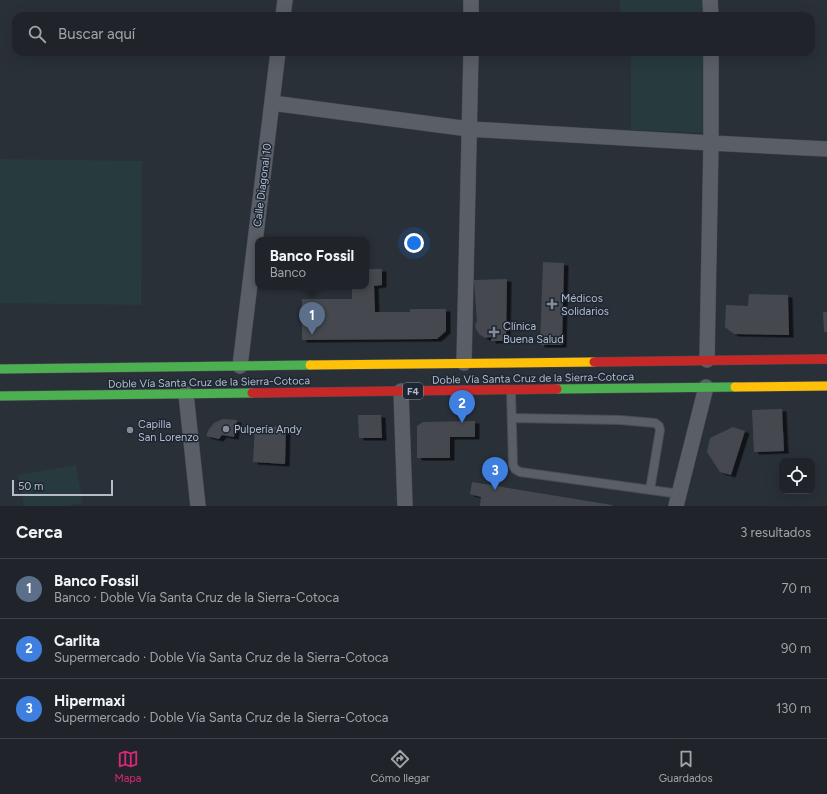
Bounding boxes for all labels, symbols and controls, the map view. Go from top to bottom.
search box [12,12,815,56]
icon: search [26,23,48,45]
text: Buscar aquí [58,25,135,43]
street label: Calle Diagonal 10 [251,143,274,228]
your location [404,233,424,253]
popup [255,237,369,289]
text: Banco Fossil [270,247,354,265]
text: Banco [270,265,306,280]
place label: Médicos Solidarios [561,292,609,318]
marker: Médicos Solidarios [546,298,558,310]
pin: 1 [299,302,325,335]
place label: Clínica Buena Salud [503,320,564,346]
marker: Clínica Buena Salud [488,326,500,338]
street label: Doble Vía Santa Cruz de la Sierra-Cotoca [432,370,634,387]
street label: Doble Vía Santa Cruz de la Sierra-Cotoca [108,374,310,391]
road number: F4 [403,383,423,399]
pin: 2 [449,390,475,423]
place label: Capilla San Lorenzo [138,418,199,444]
place label: Pulpería Andy [234,423,302,436]
marker: Pulpería Andy [221,424,231,434]
marker: Capilla San Lorenzo [125,425,135,435]
pin: 3 [482,457,508,490]
map controls [779,458,815,494]
button: locate [779,458,815,494]
scale bar [12,478,113,497]
text: 50 m [18,480,43,493]
text: Cerca [16,522,63,542]
text: 3 resultados [740,525,811,540]
text: Banco Fossil [54,572,139,590]
text: 1 [26,581,32,596]
text: 70 m [781,581,811,596]
text: Banco · Doble Vía Santa Cruz de la Sierra-Cotoca [54,590,339,605]
text: Carlita [54,632,100,650]
text: 2 [25,641,33,656]
text: 90 m [781,641,811,656]
text: Supermercado · Doble Vía Santa Cruz de la Sierra-Cotoca [54,650,388,665]
text: Hipermaxi [54,692,125,710]
text: 3 [25,701,33,716]
text: 130 m [776,701,811,716]
text: Supermercado · Doble Vía Santa Cruz de la Sierra-Cotoca [54,710,388,725]
tab: Mapa [114,748,141,785]
tab: Cómo llegar [370,748,430,785]
tab: Guardados [659,748,713,785]

